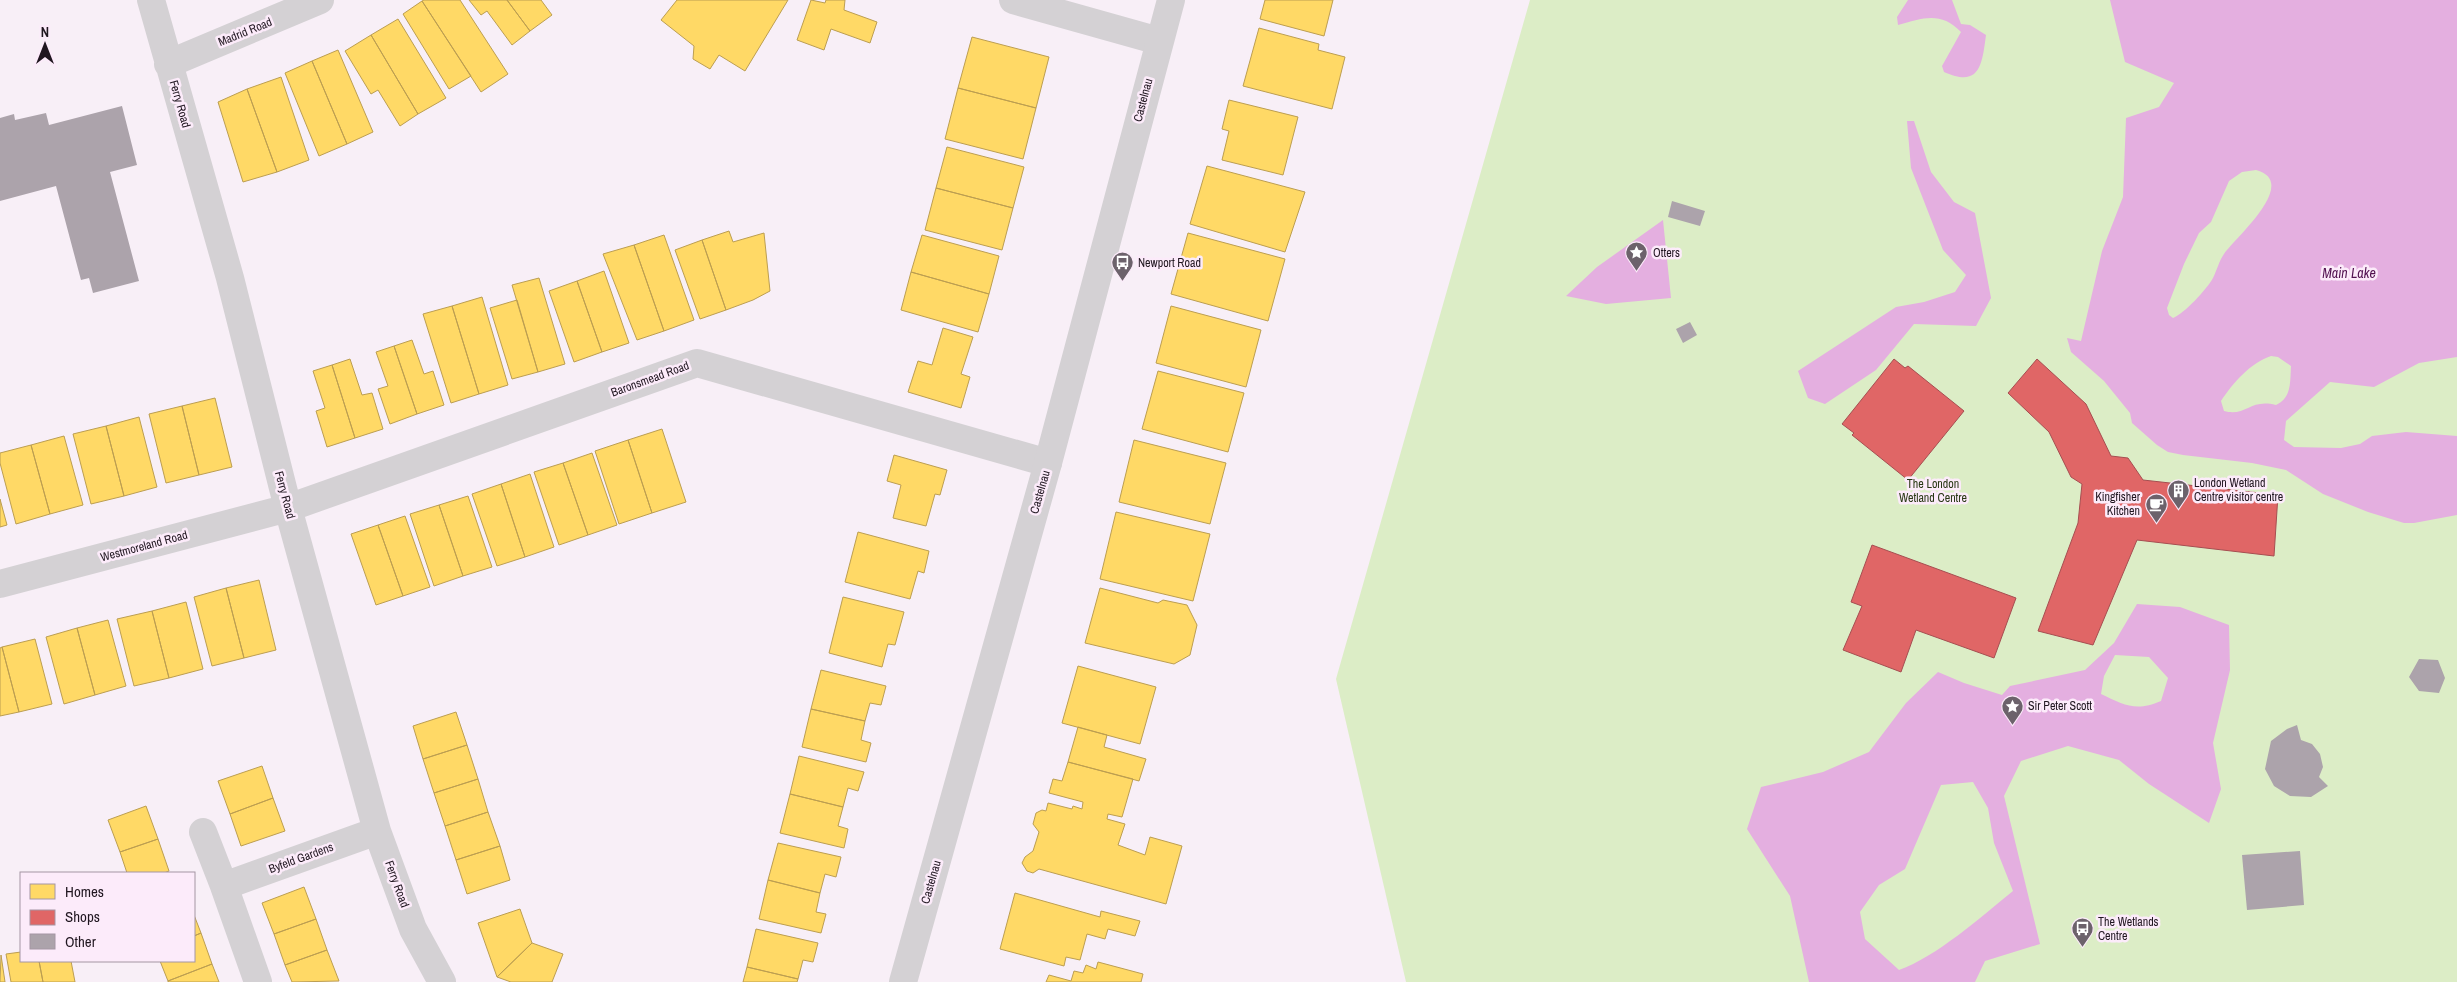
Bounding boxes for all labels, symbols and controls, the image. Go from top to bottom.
street label: Madrid Road [216,14,274,50]
north arrow [20,20,70,70]
text: N [41,23,49,41]
street label: Castelnau [1130,77,1156,123]
street label: Ferry Road [166,78,194,130]
place icon: Otters [1625,241,1649,272]
place label: Otters [1653,245,1680,261]
bus stop icon: Newport Road [1110,251,1134,282]
place label: Newport Road [1138,255,1201,271]
water label: Main Lake [2322,264,2376,282]
street label: Baronsmead Road [609,357,691,401]
street label: Castelnau [1026,468,1054,516]
street label: Ferry Road [271,469,299,521]
place label: London Wetland Centre visitor centre [2194,475,2283,505]
park label: The London Wetland Centre [1899,476,1967,506]
building icon: London Wetland Centre visitor centre [2166,478,2190,509]
place label: Kingfisher Kitchen [2095,489,2141,519]
cafe icon: Kingfisher Kitchen [2144,492,2168,523]
street label: Westmoreland Road [99,527,189,565]
place icon: Sir Peter Scott [2000,694,2024,725]
place label: Sir Peter Scott [2028,698,2092,714]
street label: Byfeld Gardens [266,839,336,877]
street label: Ferry Road [381,858,413,910]
street label: Castelnau [917,858,945,906]
legend [20,872,195,962]
text: Homes [65,881,104,902]
text: Shops [65,906,100,927]
place label: The Wetlands Centre [2098,914,2159,944]
bus stop icon: The Wetlands Centre [2070,917,2094,948]
text: Other [65,931,96,952]

